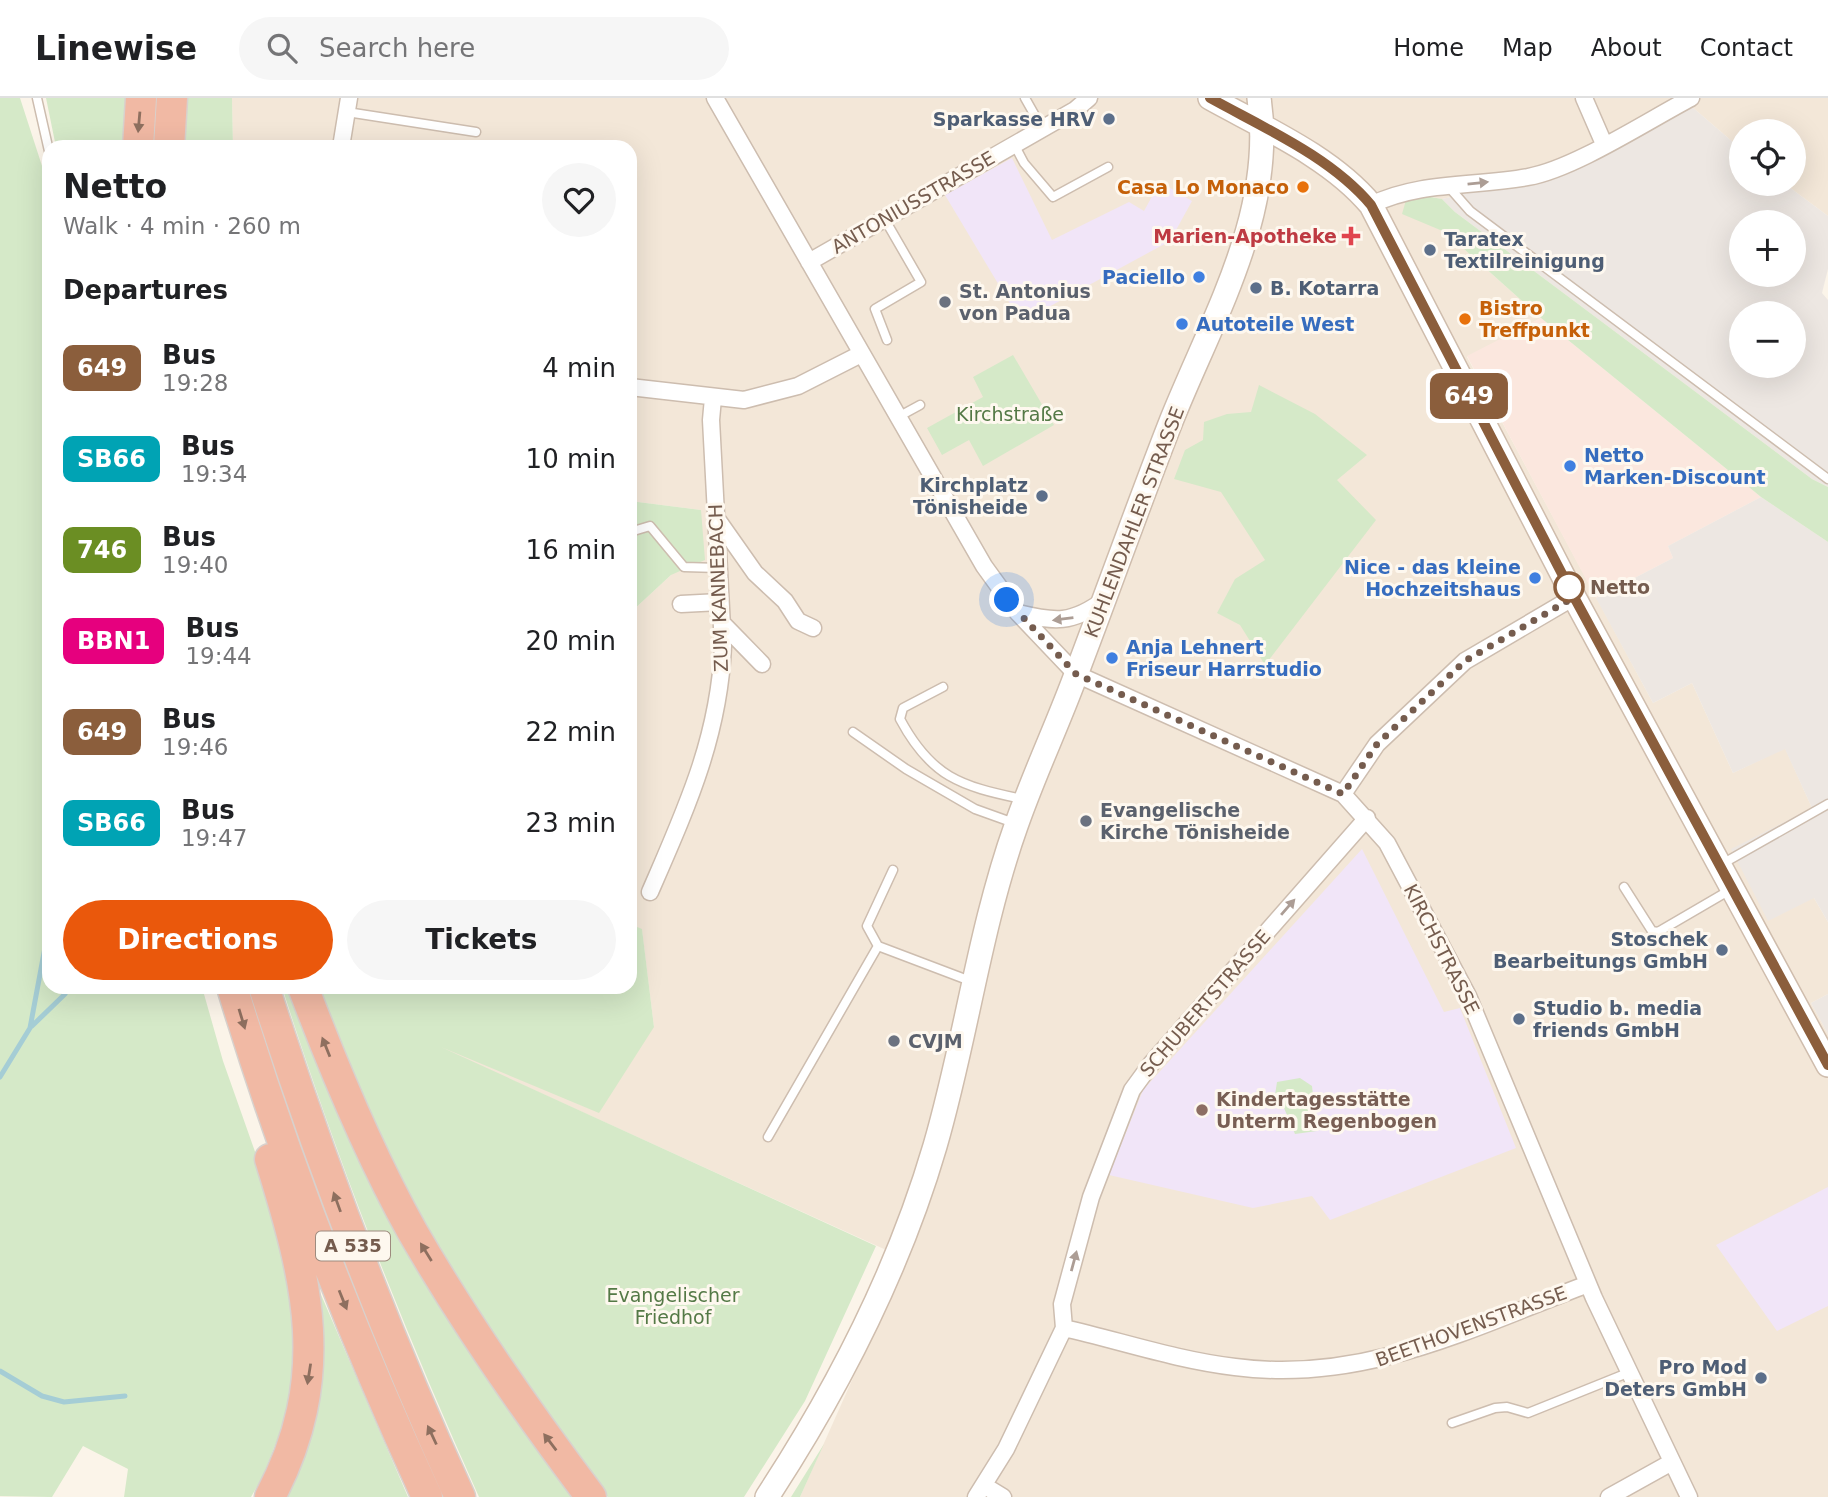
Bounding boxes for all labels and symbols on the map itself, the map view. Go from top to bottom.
place label: Sparkasse HRV [933,108,1095,130]
marker: Sparkasse HRV [1101,111,1117,127]
one-way arrow [133,112,144,134]
street label: ANTONIUSSTRASSE [827,146,999,258]
place label: Casa Lo Monaco [1117,176,1289,198]
one-way arrow [1467,178,1489,189]
marker: Casa Lo Monaco [1295,179,1311,195]
place label: Marien-Apotheke [1153,225,1337,247]
marker: Marien-Apotheke [1343,228,1359,244]
place label: Taratex Textilreinigung [1444,228,1605,272]
marker: Taratex Textilreinigung [1422,242,1438,258]
place label: Paciello [1102,266,1185,288]
marker: Paciello [1191,269,1207,285]
place label: B. Kotarra [1270,277,1379,299]
place label: St. Antonius von Padua [959,280,1091,324]
marker: B. Kotarra [1248,280,1264,296]
marker: St. Antonius von Padua [937,294,953,310]
place label: Bistro Treffpunkt [1479,297,1590,341]
marker: Bistro Treffpunkt [1457,311,1473,327]
place label: Autoteile West [1196,313,1354,335]
marker: Autoteile West [1174,316,1190,332]
line badge: 649 [1429,373,1509,419]
park label: Kirchstraße [956,403,1064,425]
street label: KUHLENDAHLER STRASSE [1080,403,1188,641]
place label: Netto Marken-Discount [1584,444,1766,488]
marker: Netto Marken-Discount [1562,458,1578,474]
place label: Kirchplatz Tönisheide [913,474,1028,518]
marker: Kirchplatz Tönisheide [1034,488,1050,504]
street label: ZUM KANNEBACH [704,504,732,672]
place label: Nice - das kleine Hochzeitshaus [1344,556,1521,600]
marker: Nice - das kleine Hochzeitshaus [1527,570,1543,586]
marker: Netto [1554,572,1584,602]
place label: Netto [1590,576,1650,598]
your location [989,582,1024,617]
one-way arrow [1052,613,1074,624]
place label: Anja Lehnert Friseur Harrstudio [1126,636,1322,680]
marker: Anja Lehnert Friseur Harrstudio [1104,650,1120,666]
place label: Evangelische Kirche Tönisheide [1100,799,1290,843]
marker: Evangelische Kirche Tönisheide [1078,813,1094,829]
street label: KIRCHSTRASSE [1400,880,1484,1018]
one-way arrow [1280,899,1295,916]
street label: SCHUBERTSTRASSE [1135,925,1275,1081]
place label: Stoschek Bearbeitungs GmbH [1493,928,1708,972]
marker: Stoschek Bearbeitungs GmbH [1714,942,1730,958]
place label: Studio b. media friends GmbH [1533,997,1702,1041]
one-way arrow [238,1009,248,1030]
marker: Studio b. media friends GmbH [1511,1011,1527,1027]
place label: CVJM [908,1030,963,1052]
marker: CVJM [886,1033,902,1049]
one-way arrow [321,1037,332,1058]
place label: Kindertagesstätte Unterm Regenbogen [1216,1088,1437,1132]
marker: Kindertagesstätte Unterm Regenbogen [1194,1102,1210,1118]
one-way arrow [331,1191,342,1212]
road number: A 535 [316,1232,390,1260]
one-way arrow [419,1242,432,1261]
one-way arrow [1069,1250,1080,1272]
street label: BEETHOVENSTRASSE [1372,1281,1570,1371]
park label: Evangelischer Friedhof [606,1284,740,1328]
one-way arrow [338,1289,349,1310]
place label: Pro Mod Deters GmbH [1604,1356,1747,1400]
one-way arrow [303,1364,314,1386]
marker: Pro Mod Deters GmbH [1753,1370,1769,1386]
one-way arrow [426,1425,438,1445]
one-way arrow [542,1434,557,1452]

